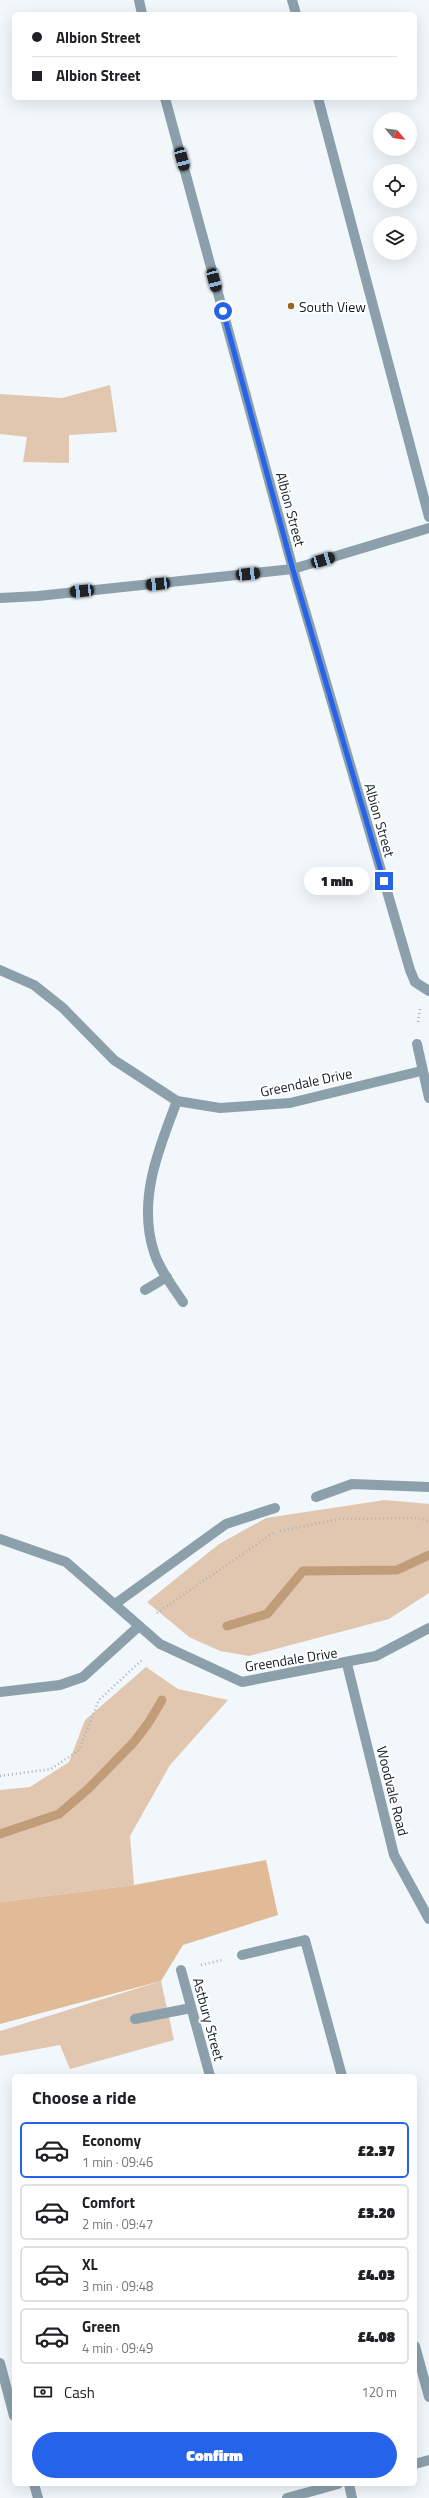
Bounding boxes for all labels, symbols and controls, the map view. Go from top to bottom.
text: Albion Street [56,26,141,49]
text: Albion Street [56,64,141,87]
north arrow [373,112,417,156]
map controls [373,112,417,260]
car [173,146,191,172]
button: locate [373,164,417,208]
button: layers [373,216,417,260]
car [205,267,223,293]
place label: South View [299,296,366,317]
marker: South View [286,301,296,311]
route start [214,302,232,320]
street label: Albion Street [271,470,311,549]
car [310,551,336,569]
car [235,567,261,581]
car [145,577,171,591]
car [69,584,95,598]
street label: Albion Street [359,781,401,860]
callout: 1 min [304,867,370,895]
text: 1 min [321,871,353,891]
route end [375,872,393,890]
street label: Greendale Drive [258,1062,354,1102]
street label: Greendale Drive [243,1641,339,1677]
street label: Woodvale Road [372,1744,414,1838]
street label: Astbury Street [188,1975,230,2063]
text: Choose a ride [32,2084,136,2111]
text: Economy [82,2129,141,2152]
icon: car [34,2132,70,2168]
text: £2.37 [358,2139,395,2162]
text: 1 min · 09:46 [82,2152,153,2172]
text: Comfort [82,2191,135,2214]
icon: car [34,2194,70,2230]
text: £3.20 [358,2201,395,2224]
text: 2 min · 09:47 [82,2214,153,2234]
text: XL [82,2253,98,2276]
icon: car [34,2256,70,2292]
text: £4.03 [358,2263,395,2286]
text: 3 min · 09:48 [82,2276,153,2296]
text: Green [82,2315,120,2338]
icon: car [34,2318,70,2354]
text: £4.08 [358,2325,395,2348]
text: 4 min · 09:49 [82,2338,153,2358]
icon: cash [32,2381,54,2403]
text: Cash [64,2381,95,2404]
text: 120 m [361,2382,397,2402]
button: Confirm [32,2432,397,2478]

